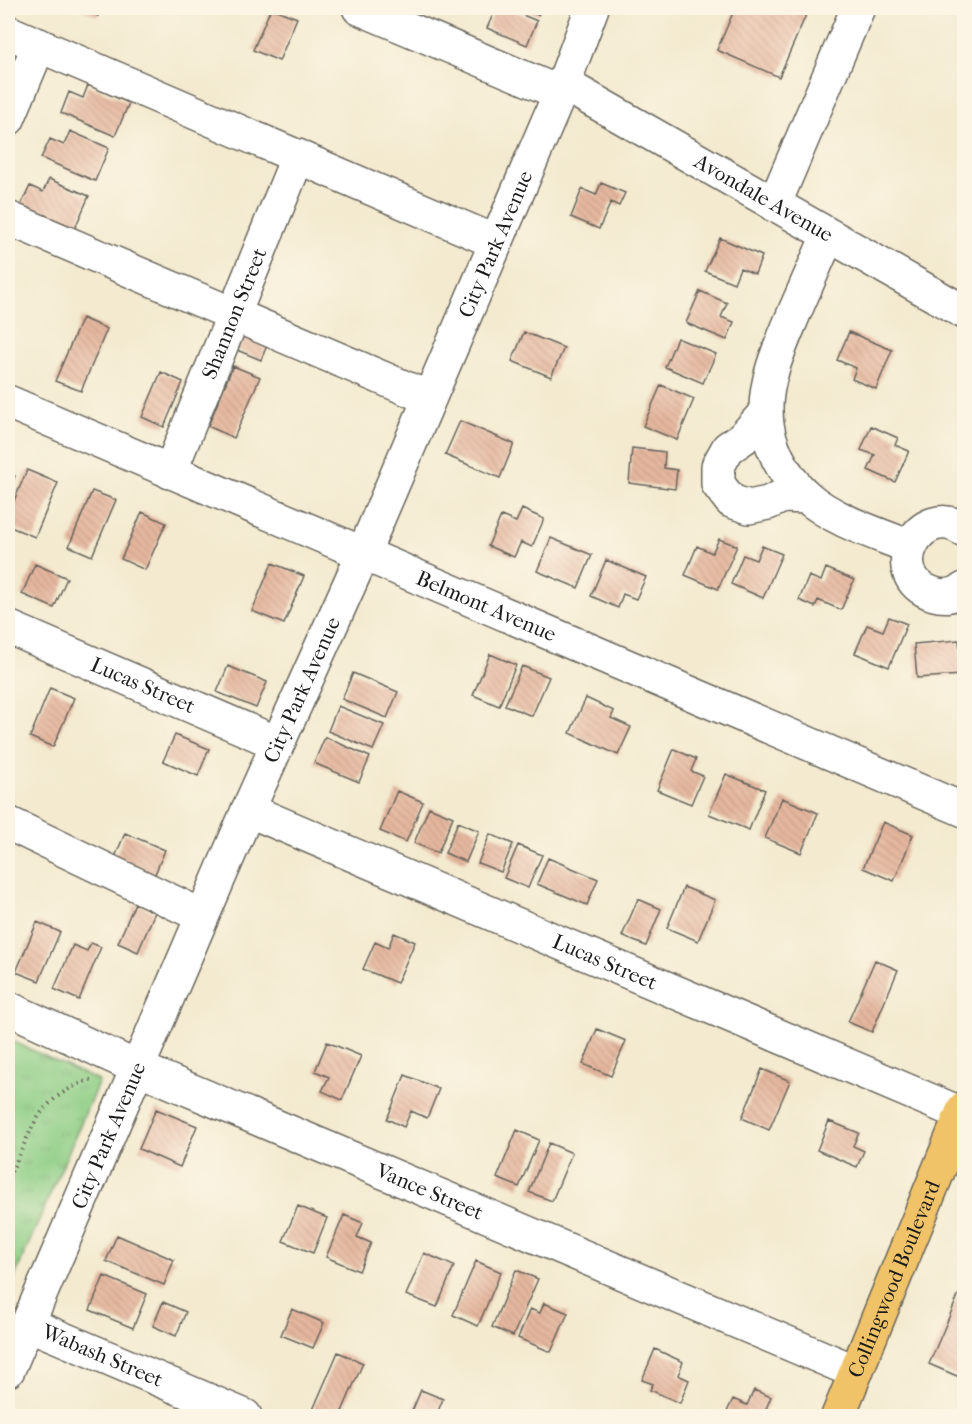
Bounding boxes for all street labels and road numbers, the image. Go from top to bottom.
street label: Avondale Avenue [690,149,837,247]
street label: City Park Avenue [454,167,537,321]
street label: Shannon Street [197,244,272,383]
street label: Belmont Avenue [413,566,560,647]
street label: City Park Avenue [259,613,345,767]
street label: Lucas Street [87,652,199,718]
street label: Lucas Street [549,929,661,995]
street label: City Park Avenue [66,1059,150,1213]
street label: Vance Street [372,1158,487,1225]
street label: Collingwood Boulevard [843,1176,945,1381]
street label: Wabash Street [38,1319,167,1392]

